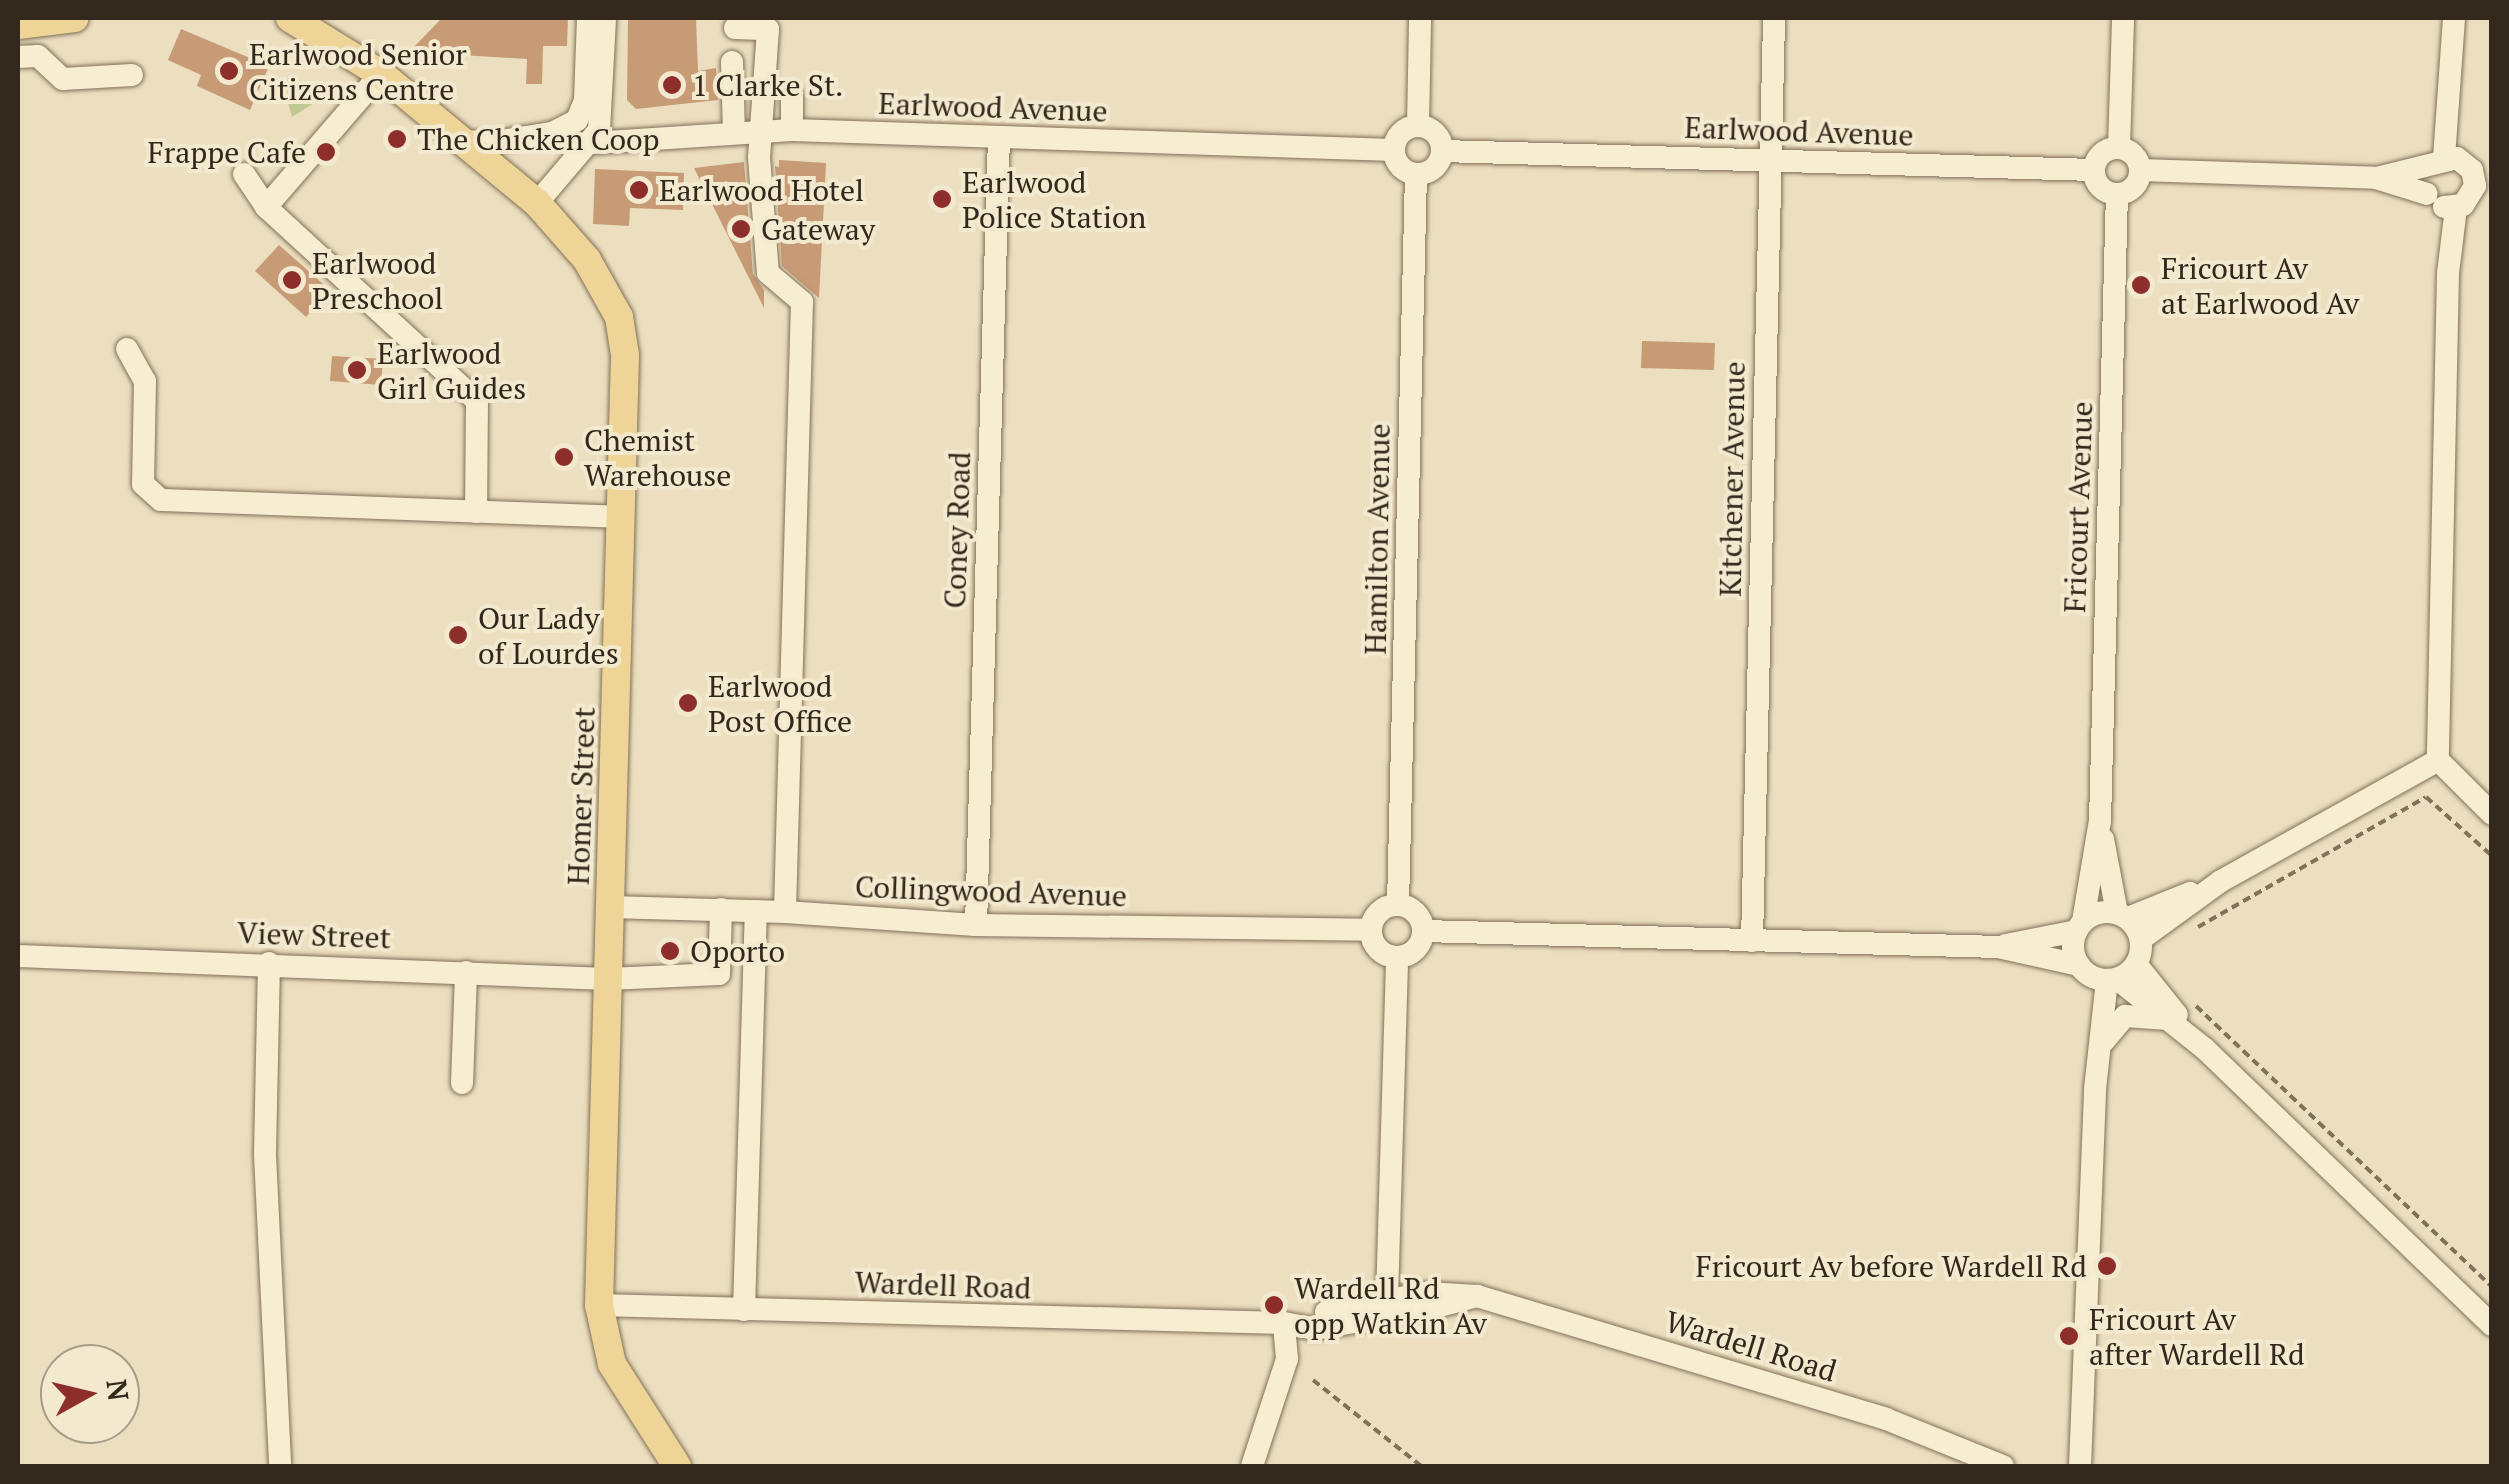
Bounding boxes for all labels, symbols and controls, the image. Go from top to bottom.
place label: Earlwood Senior Citizens Centre [249,36,467,106]
marker: Earlwood Senior Citizens Centre [218,60,240,82]
place label: 1 Clarke St. [692,67,843,103]
marker: 1 Clarke St. [661,74,683,96]
street label: Earlwood Avenue [877,85,1109,129]
street label: Earlwood Avenue [1683,109,1915,153]
place label: The Chicken Coop [417,121,660,157]
marker: The Chicken Coop [386,128,408,150]
place label: Frappe Cafe [147,134,306,170]
marker: Frappe Cafe [315,141,337,163]
place label: Earlwood Police Station [962,164,1146,234]
place label: Earlwood Hotel [659,172,864,208]
marker: Earlwood Hotel [628,179,650,201]
marker: Earlwood Police Station [931,188,953,210]
place label: Gateway [761,211,875,247]
marker: Gateway [730,218,752,240]
place label: Earlwood Preschool [312,245,443,316]
place label: Fricourt Av at Earlwood Av [2161,250,2360,320]
marker: Earlwood Preschool [281,269,303,291]
marker: Fricourt Av at Earlwood Av [2130,274,2152,296]
place label: Earlwood Girl Guides [377,335,526,406]
marker: Earlwood Girl Guides [346,359,368,381]
street label: Kitchener Avenue [1712,361,1752,597]
street label: Fricourt Avenue [2056,400,2100,614]
place label: Chemist Warehouse [584,422,731,492]
street label: Hamilton Avenue [1357,423,1397,655]
marker: Chemist Warehouse [553,446,575,468]
street label: Coney Road [936,451,978,609]
place label: Our Lady of Lourdes [478,600,619,670]
marker: Our Lady of Lourdes [447,624,469,646]
place label: Earlwood Post Office [708,668,852,738]
marker: Earlwood Post Office [677,692,699,714]
street label: Homer Street [560,706,602,886]
street label: Collingwood Avenue [854,868,1128,914]
street label: View Street [237,914,391,956]
place label: Oporto [690,933,785,969]
marker: Oporto [659,940,681,962]
place label: Fricourt Av before Wardell Rd [1695,1248,2087,1284]
marker: Fricourt Av before Wardell Rd [2096,1255,2118,1277]
street label: Wardell Road [854,1264,1032,1306]
place label: Wardell Rd opp Watkin Av [1294,1270,1487,1340]
marker: Wardell Rd opp Watkin Av [1263,1294,1285,1316]
place label: Fricourt Av after Wardell Rd [2089,1301,2305,1372]
street label: Wardell Road [1661,1303,1841,1389]
marker: Fricourt Av after Wardell Rd [2058,1325,2080,1347]
north arrow [40,1344,140,1444]
text: N [98,1377,138,1403]

